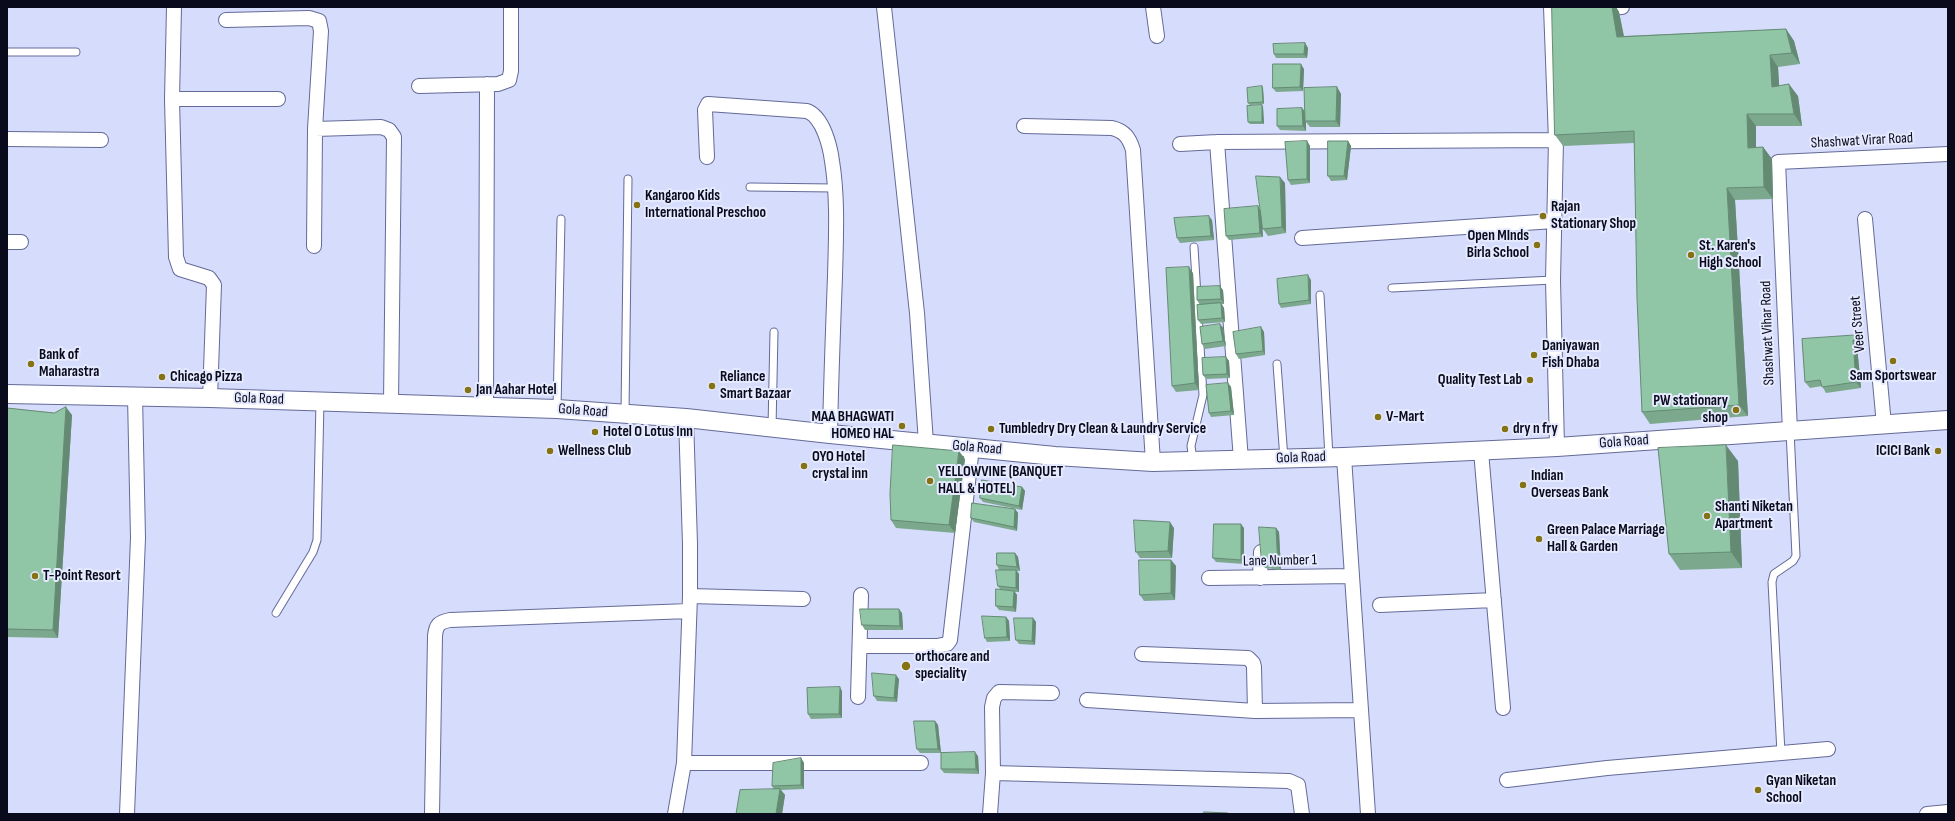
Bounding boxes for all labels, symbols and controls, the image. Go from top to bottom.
street label: Shashwat Virar Road [1810,129,1914,153]
place label: Kangaroo Kids International Preschoo [645,187,766,222]
place label: Rajan Stationary Shop [1551,198,1636,233]
marker: Kangaroo Kids International Preschoo [632,200,642,210]
marker: Rajan Stationary Shop [1538,211,1548,221]
place label: Open MInds Birla School [1467,227,1529,262]
place label: St. Karen's High School [1699,237,1761,272]
marker: Open MInds Birla School [1532,240,1542,250]
marker: St. Karen's High School [1686,250,1696,260]
street label: Shashwat Vihar Road [1757,280,1779,386]
street label: Veer Street [1847,295,1869,353]
place label: Daniyawan Fish Dhaba [1542,337,1599,372]
place label: Bank of Maharastra [39,346,99,381]
marker: Daniyawan Fish Dhaba [1529,350,1539,360]
marker: Sam Sportswear [1888,356,1898,366]
marker: Bank of Maharastra [26,359,36,369]
place label: Sam Sportswear [1850,367,1936,385]
place label: Chicago Pizza [170,368,242,386]
place label: Reliance Smart Bazaar [720,368,791,403]
place label: Quality Test Lab [1438,371,1522,389]
marker: Chicago Pizza [157,372,167,382]
marker: Quality Test Lab [1525,375,1535,385]
place label: Jan Aahar Hotel [476,381,557,399]
marker: Reliance Smart Bazaar [707,381,717,391]
marker: Jan Aahar Hotel [463,385,473,395]
street label: Gola Road [234,389,284,409]
place label: PW stationary shop [1653,392,1728,427]
street label: Gola Road [558,400,608,422]
marker: PW stationary shop [1731,405,1741,415]
place label: MAA BHAGWATI HOMEO HAL [811,408,894,443]
place label: V-Mart [1386,408,1424,426]
marker: V-Mart [1373,412,1383,422]
place label: Tumbledry Dry Clean & Laundry Service [999,420,1206,438]
place label: dry n fry [1513,420,1558,438]
marker: MAA BHAGWATI HOMEO HAL [897,421,907,431]
place label: Hotel O Lotus Inn [603,423,693,441]
marker: Tumbledry Dry Clean & Laundry Service [986,424,996,434]
marker: dry n fry [1500,424,1510,434]
marker: Hotel O Lotus Inn [590,427,600,437]
street label: Gola Road [1599,431,1649,453]
street label: Gola Road [951,437,1003,459]
place label: Wellness Club [558,442,631,460]
place label: ICICI Bank [1876,442,1930,460]
marker: Wellness Club [545,446,555,456]
marker: ICICI Bank [1933,446,1943,456]
place label: OYO Hotel crystal inn [812,448,868,483]
street label: Gola Road [1276,448,1326,468]
marker: OYO Hotel crystal inn [799,461,809,471]
place label: YELLOWVINE (BANQUET HALL & HOTEL) [938,463,1063,498]
place label: Indian Overseas Bank [1531,467,1609,502]
marker: YELLOWVINE (BANQUET HALL & HOTEL) [925,476,935,486]
marker: Indian Overseas Bank [1518,480,1528,490]
place label: Shanti Niketan Apartment [1715,498,1793,533]
marker: Shanti Niketan Apartment [1702,511,1712,521]
place label: Green Palace Marriage Hall & Garden [1547,521,1665,556]
marker: Green Palace Marriage Hall & Garden [1534,534,1544,544]
street label: Lane Number 1 [1243,551,1317,571]
place label: T-Point Resort [43,567,121,585]
marker: T-Point Resort [30,571,40,581]
place label: orthocare and speciality [915,648,989,683]
marker: orthocare and speciality [900,660,912,672]
place label: Gyan Niketan School [1766,772,1836,807]
marker: Gyan Niketan School [1753,785,1763,795]

